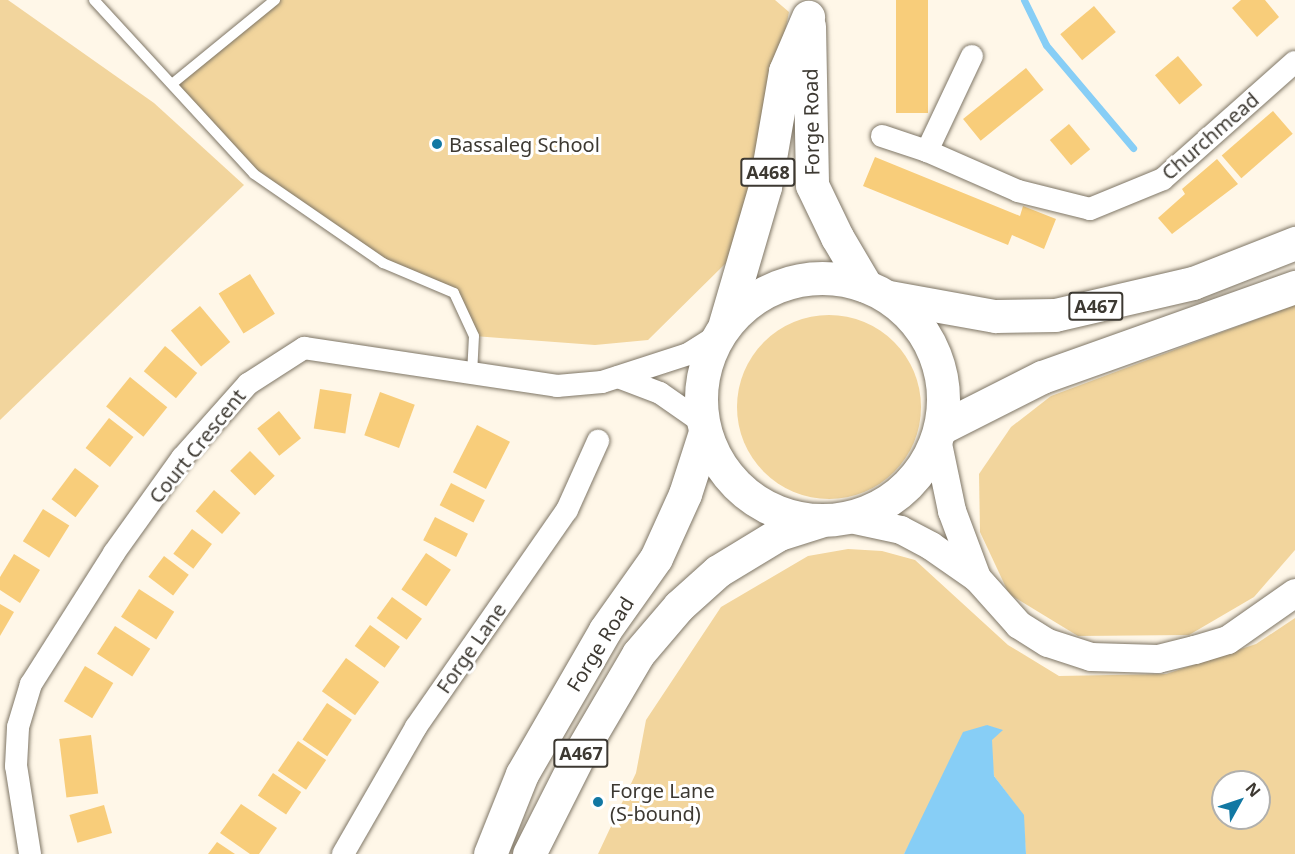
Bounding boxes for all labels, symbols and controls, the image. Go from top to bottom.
street label: Forge Road [798,68,824,176]
street label: Churchmead [1157,87,1263,185]
place label: Bassaleg School [449,132,600,156]
marker: Bassaleg School [430,137,444,151]
road number: A468 [740,157,796,187]
road number: A467 [1068,291,1124,321]
street label: Court Crescent [144,384,250,508]
street label: Forge Road [561,592,639,696]
street label: Forge Lane [431,598,511,698]
road number: A467 [552,738,610,768]
north arrow [1211,770,1271,830]
place label: Forge Lane (S-bound) [610,778,715,825]
text: N [1241,778,1266,802]
marker: Forge Lane (S-bound) [591,795,605,809]

